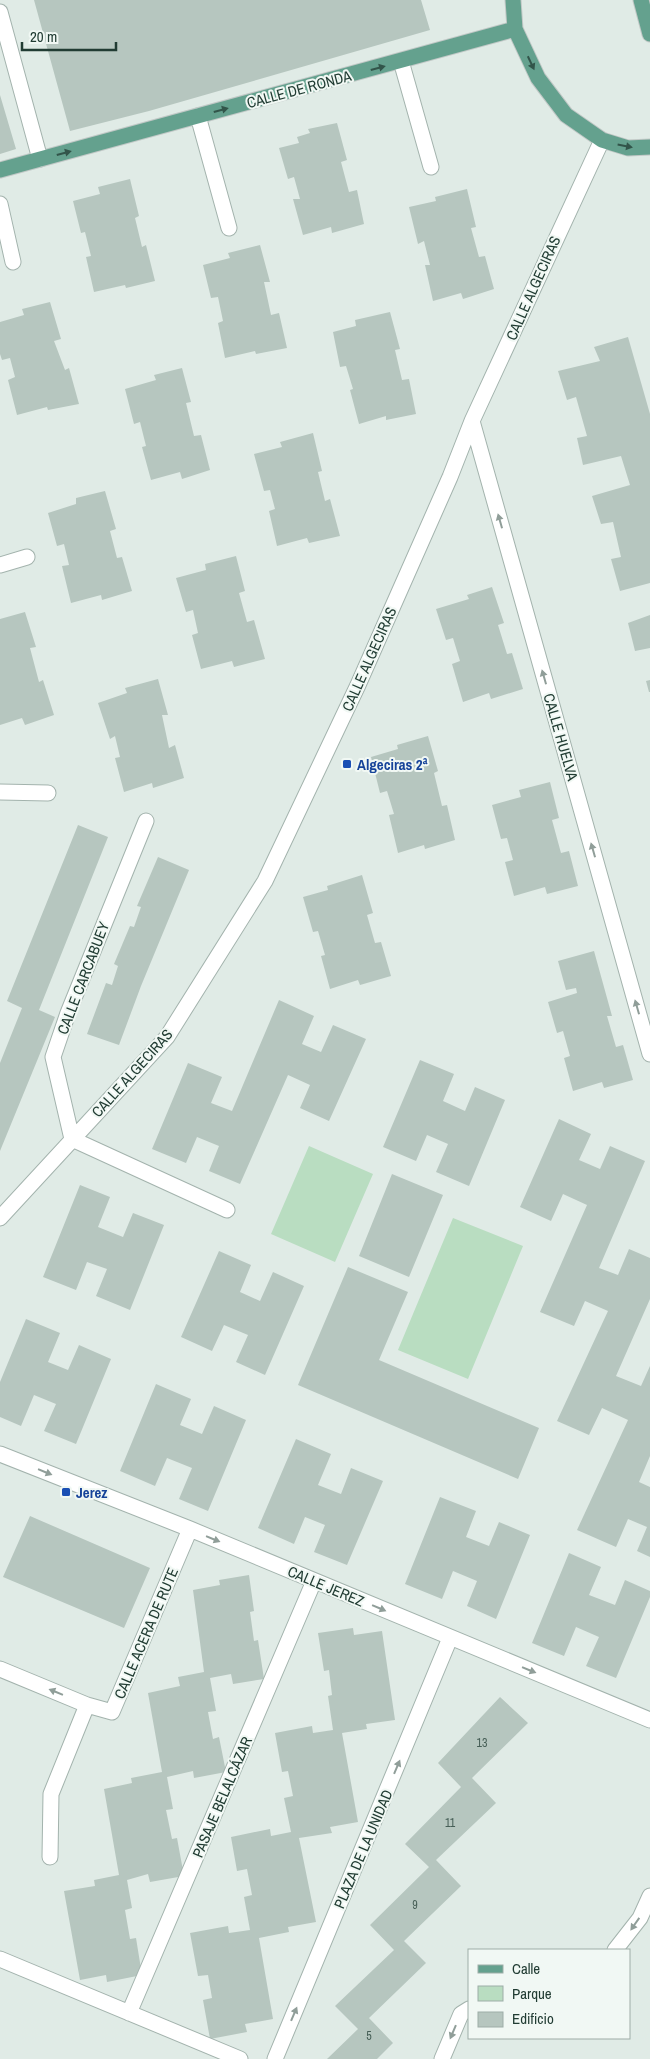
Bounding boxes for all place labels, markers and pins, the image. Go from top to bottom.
place label: Algeciras 2ª [357,754,428,775]
marker: Algeciras 2ª [341,758,353,770]
place label: Jerez [76,1482,107,1503]
marker: Jerez [60,1486,72,1498]

